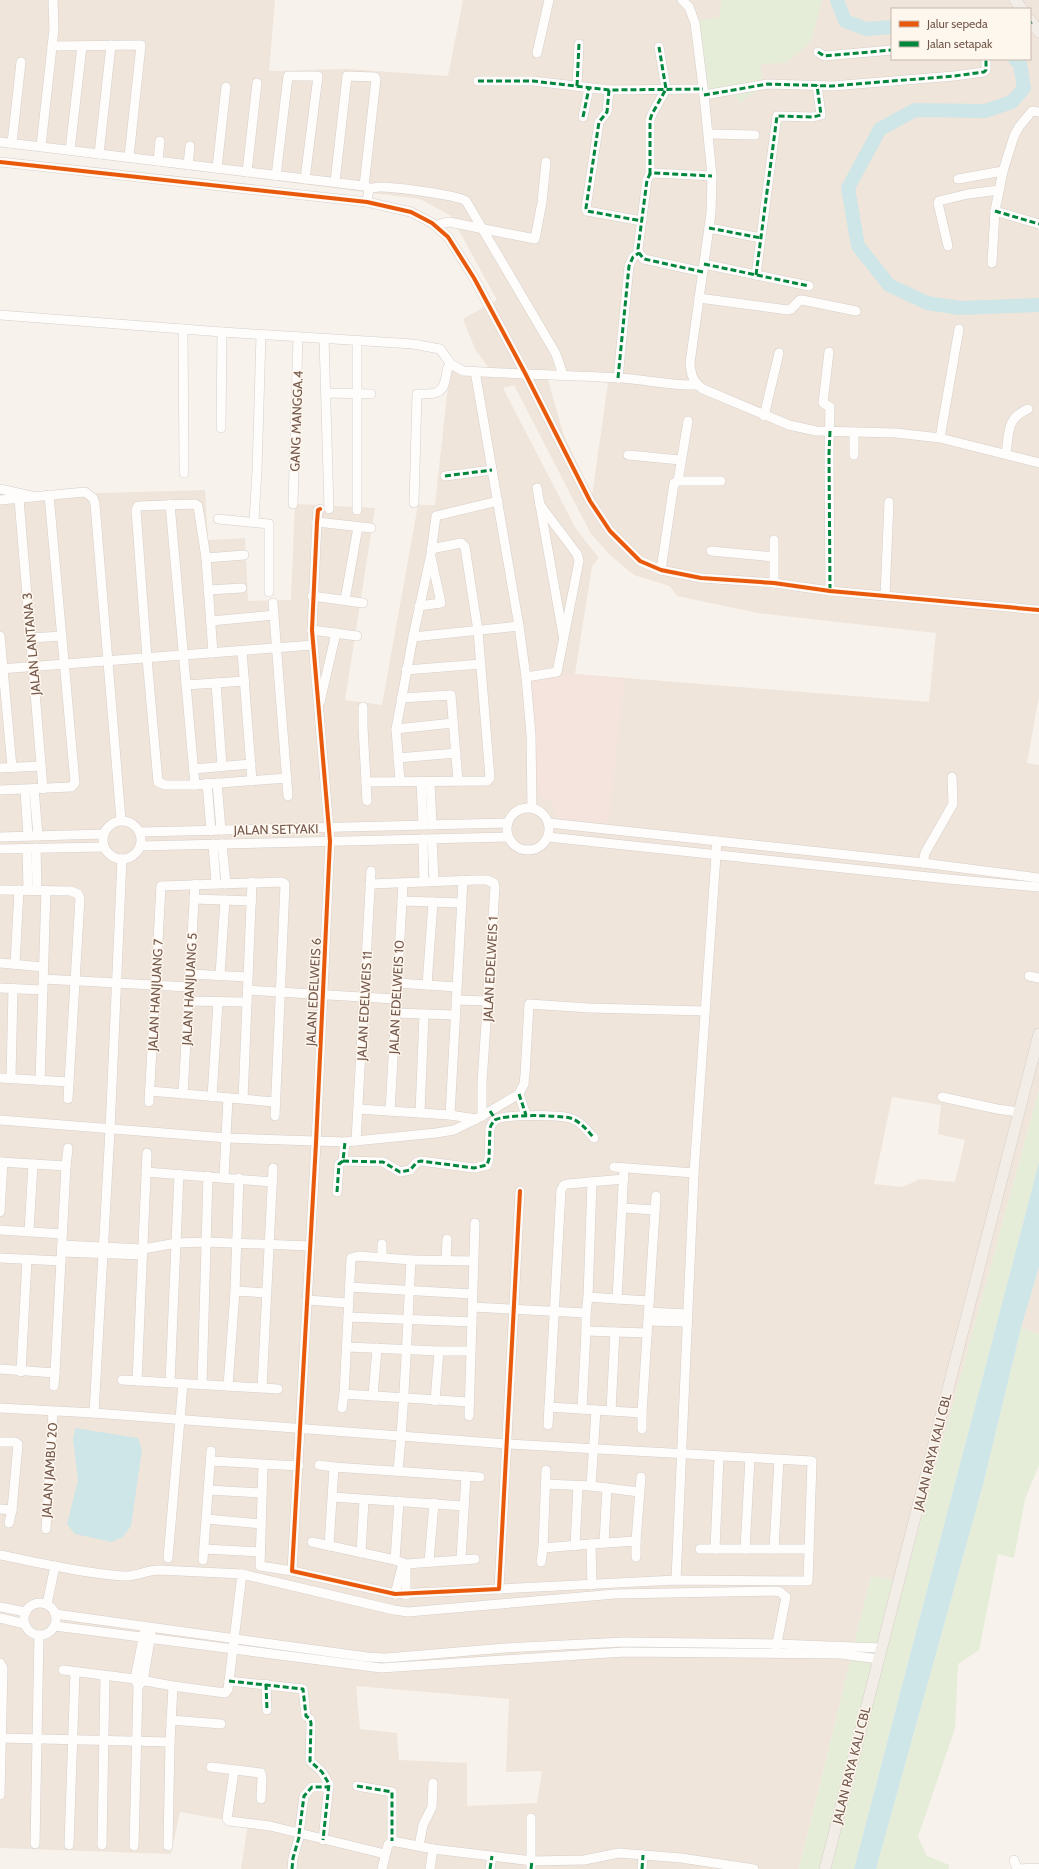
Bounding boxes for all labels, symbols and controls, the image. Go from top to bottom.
legend [891,8,1031,60]
text: Jalur sepeda [926,16,988,31]
text: Jalan setapak [926,36,993,51]
street label: GANG MANGGA.4 [286,370,306,472]
street label: JALAN LANTANA 3 [19,592,44,697]
street label: JALAN SETYAKI [232,820,319,838]
street label: JALAN EDELWEIS 1 [479,916,501,1023]
street label: JALAN HANJUANG 5 [178,932,200,1047]
street label: JALAN EDELWEIS 6 [302,937,324,1048]
street label: JALAN HANJUANG 7 [144,938,166,1052]
street label: JALAN EDELWEIS 10 [385,940,407,1055]
street label: JALAN EDELWEIS 11 [353,951,375,1062]
street label: JALAN RAYA KALI CBL [909,1391,954,1514]
street label: JALAN JAMBU 20 [38,1422,60,1519]
street label: JALAN RAYA KALI CBL [828,1704,873,1827]

